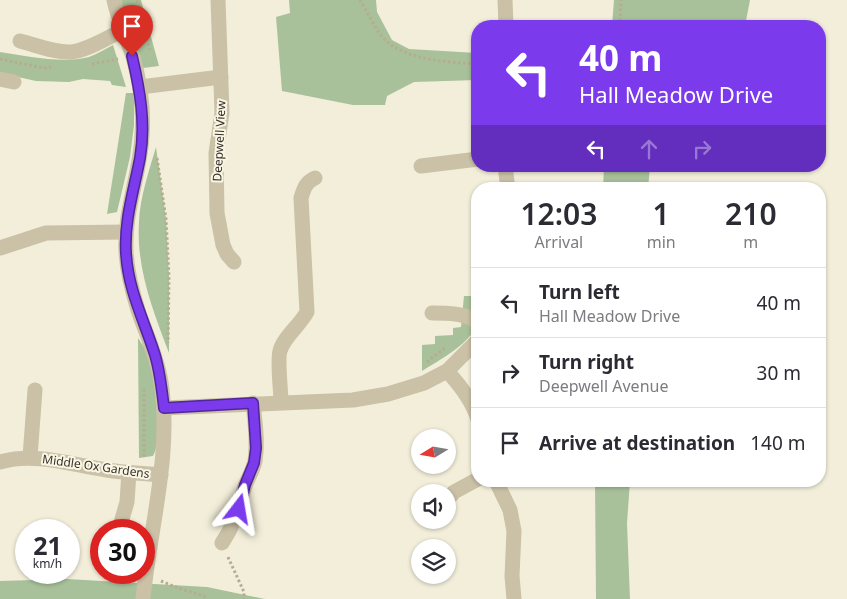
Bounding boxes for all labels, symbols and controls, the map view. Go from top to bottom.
pin [111,5,153,56]
icon: arrive [118,12,146,40]
text: 40 m [579,34,662,81]
icon: left [496,40,561,105]
text: Hall Meadow Drive [579,79,773,109]
street label: Deepwell View [208,99,230,182]
icon: left [582,135,610,163]
icon: ahead [635,135,663,163]
icon: right [688,135,716,163]
text: 12:03 [520,193,597,234]
text: 1 [653,193,670,234]
text: 210 [725,193,777,234]
text: Arrival [534,231,583,253]
text: min [647,231,676,253]
text: m [743,231,758,253]
text: Turn left [539,279,620,305]
icon: left [496,289,524,317]
text: 40 m [757,290,801,316]
text: Hall Meadow Drive [539,305,680,327]
text: Turn right [539,349,634,375]
icon: right [496,359,524,387]
text: 30 m [757,360,801,386]
text: Deepwell Avenue [539,375,668,397]
north arrow [411,429,456,474]
map controls [411,429,456,584]
icon: arrive [496,429,524,457]
text: Arrive at destination [539,430,735,456]
text: 140 m [750,430,806,456]
street label: Middle Ox Gardens [41,450,151,482]
position arrow [212,482,264,534]
button: sound [411,484,456,529]
speed limit sign: 30 [90,519,155,584]
text: 21 [33,528,62,562]
button: layers [411,539,456,584]
text: km/h [33,555,62,572]

